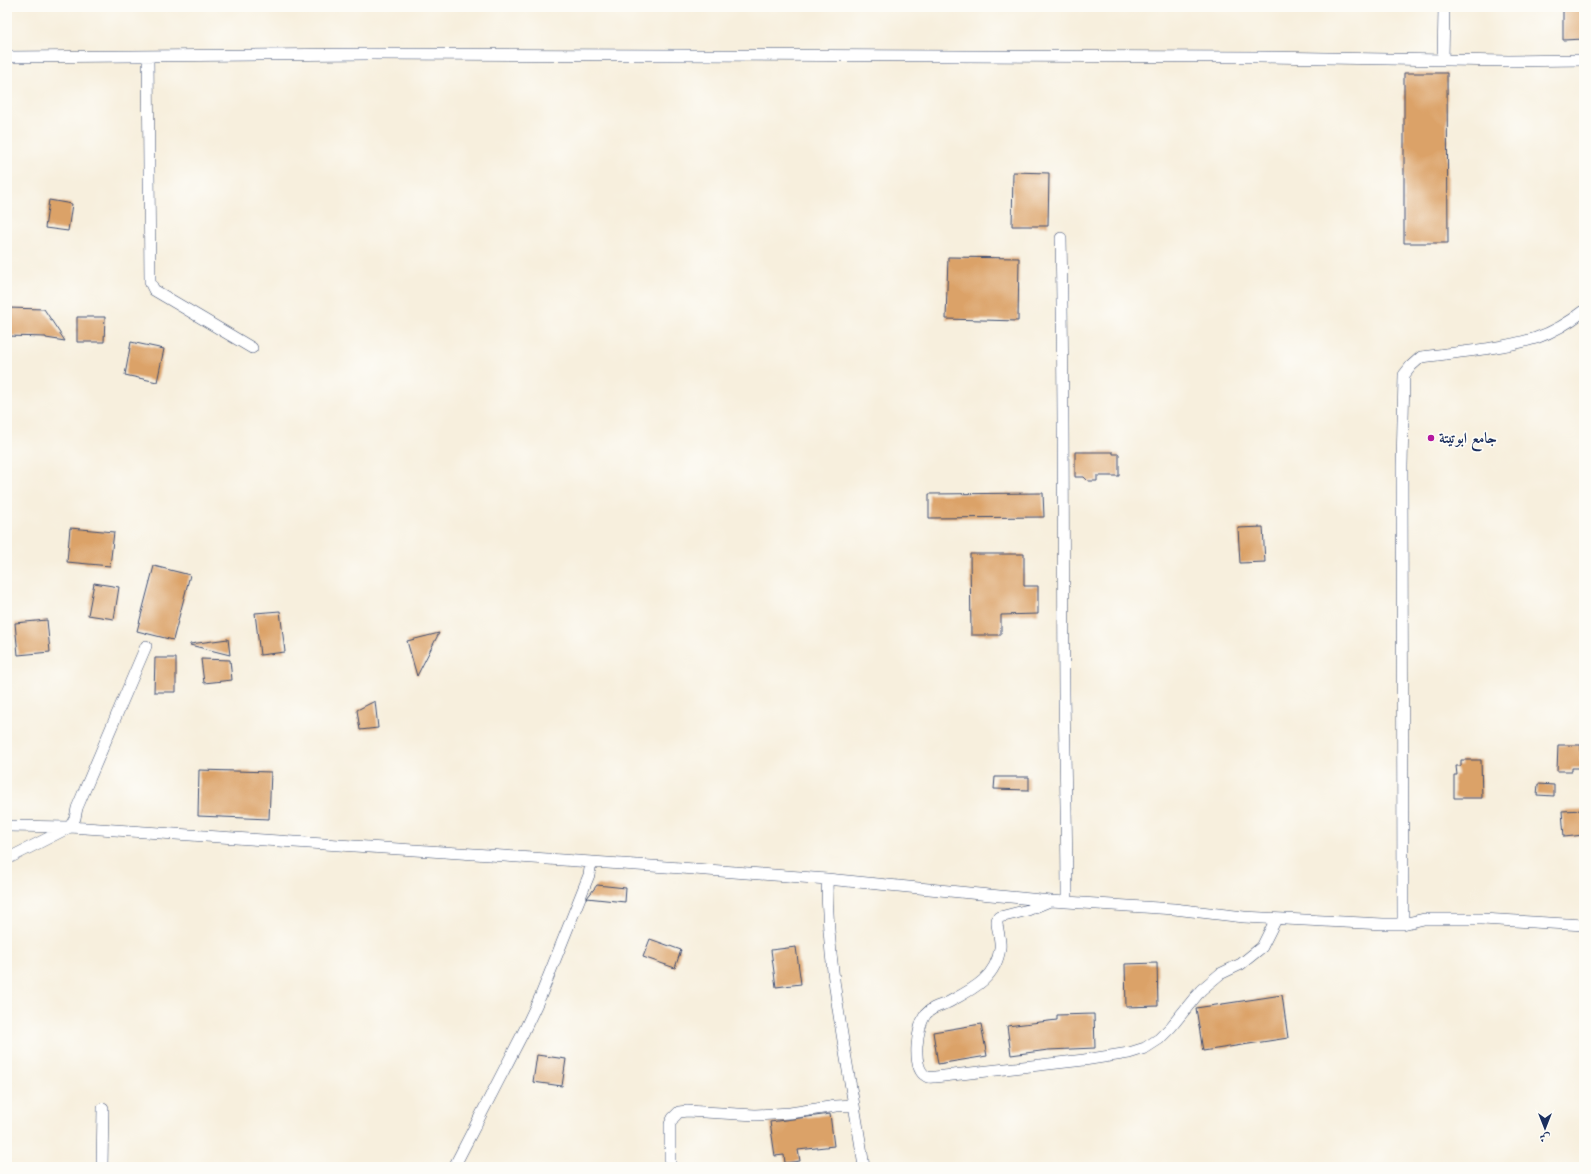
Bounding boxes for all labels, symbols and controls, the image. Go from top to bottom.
place label: جامع ابوتيتة [1439,428,1497,452]
marker: جامع ابوتيتة [1426,433,1436,443]
north arrow [1525,1108,1565,1148]
text: ش [1539,1130,1550,1145]

